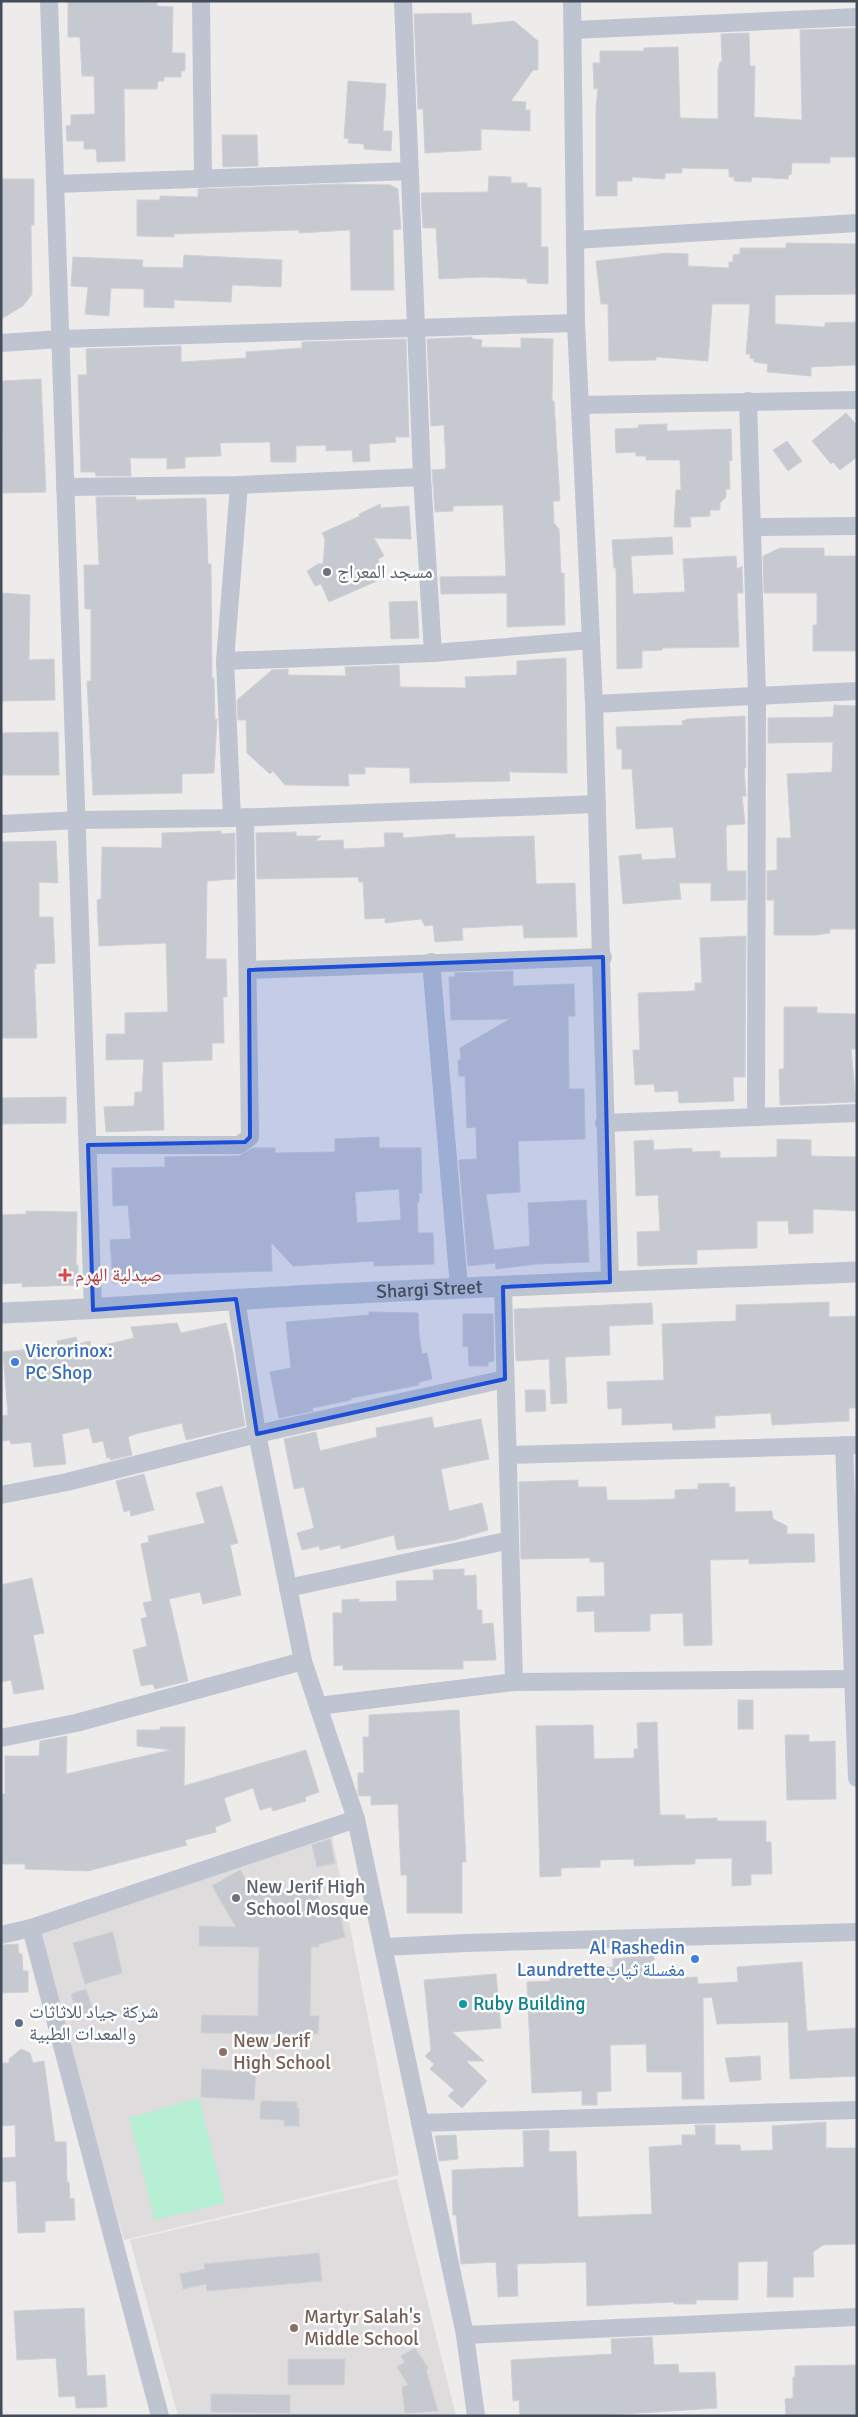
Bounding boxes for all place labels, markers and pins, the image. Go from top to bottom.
place label: مسجد المعراج [337,560,433,584]
marker: مسجد المعراج [321,566,333,578]
place label: صيدلية الهرم [75,1263,162,1288]
marker: صيدلية الهرم [59,1269,71,1281]
place label: Vicrorinox: PC Shop [25,1339,113,1385]
marker: Vicrorinox: PC Shop [9,1356,21,1368]
place label: New Jerif High School Mosque [246,1875,369,1921]
marker: New Jerif High School Mosque [230,1892,242,1904]
place label: Al Rashedin Laundretteمغسلة ثياب [517,1936,685,1982]
marker: Al Rashedin Laundretteمغسلة ثياب [689,1953,701,1965]
place label: Ruby Building [473,1992,585,2016]
marker: Ruby Building [457,1998,469,2010]
place label: شركة جياد للاثاثات والمعدات الطبية [29,2000,159,2046]
marker: شركة جياد للاثاثات والمعدات الطبية [13,2017,25,2029]
place label: New Jerif High School [233,2029,331,2075]
marker: New Jerif High School [217,2046,229,2058]
place label: Martyr Salah's Middle School [304,2305,421,2351]
marker: Martyr Salah's Middle School [288,2322,300,2334]

